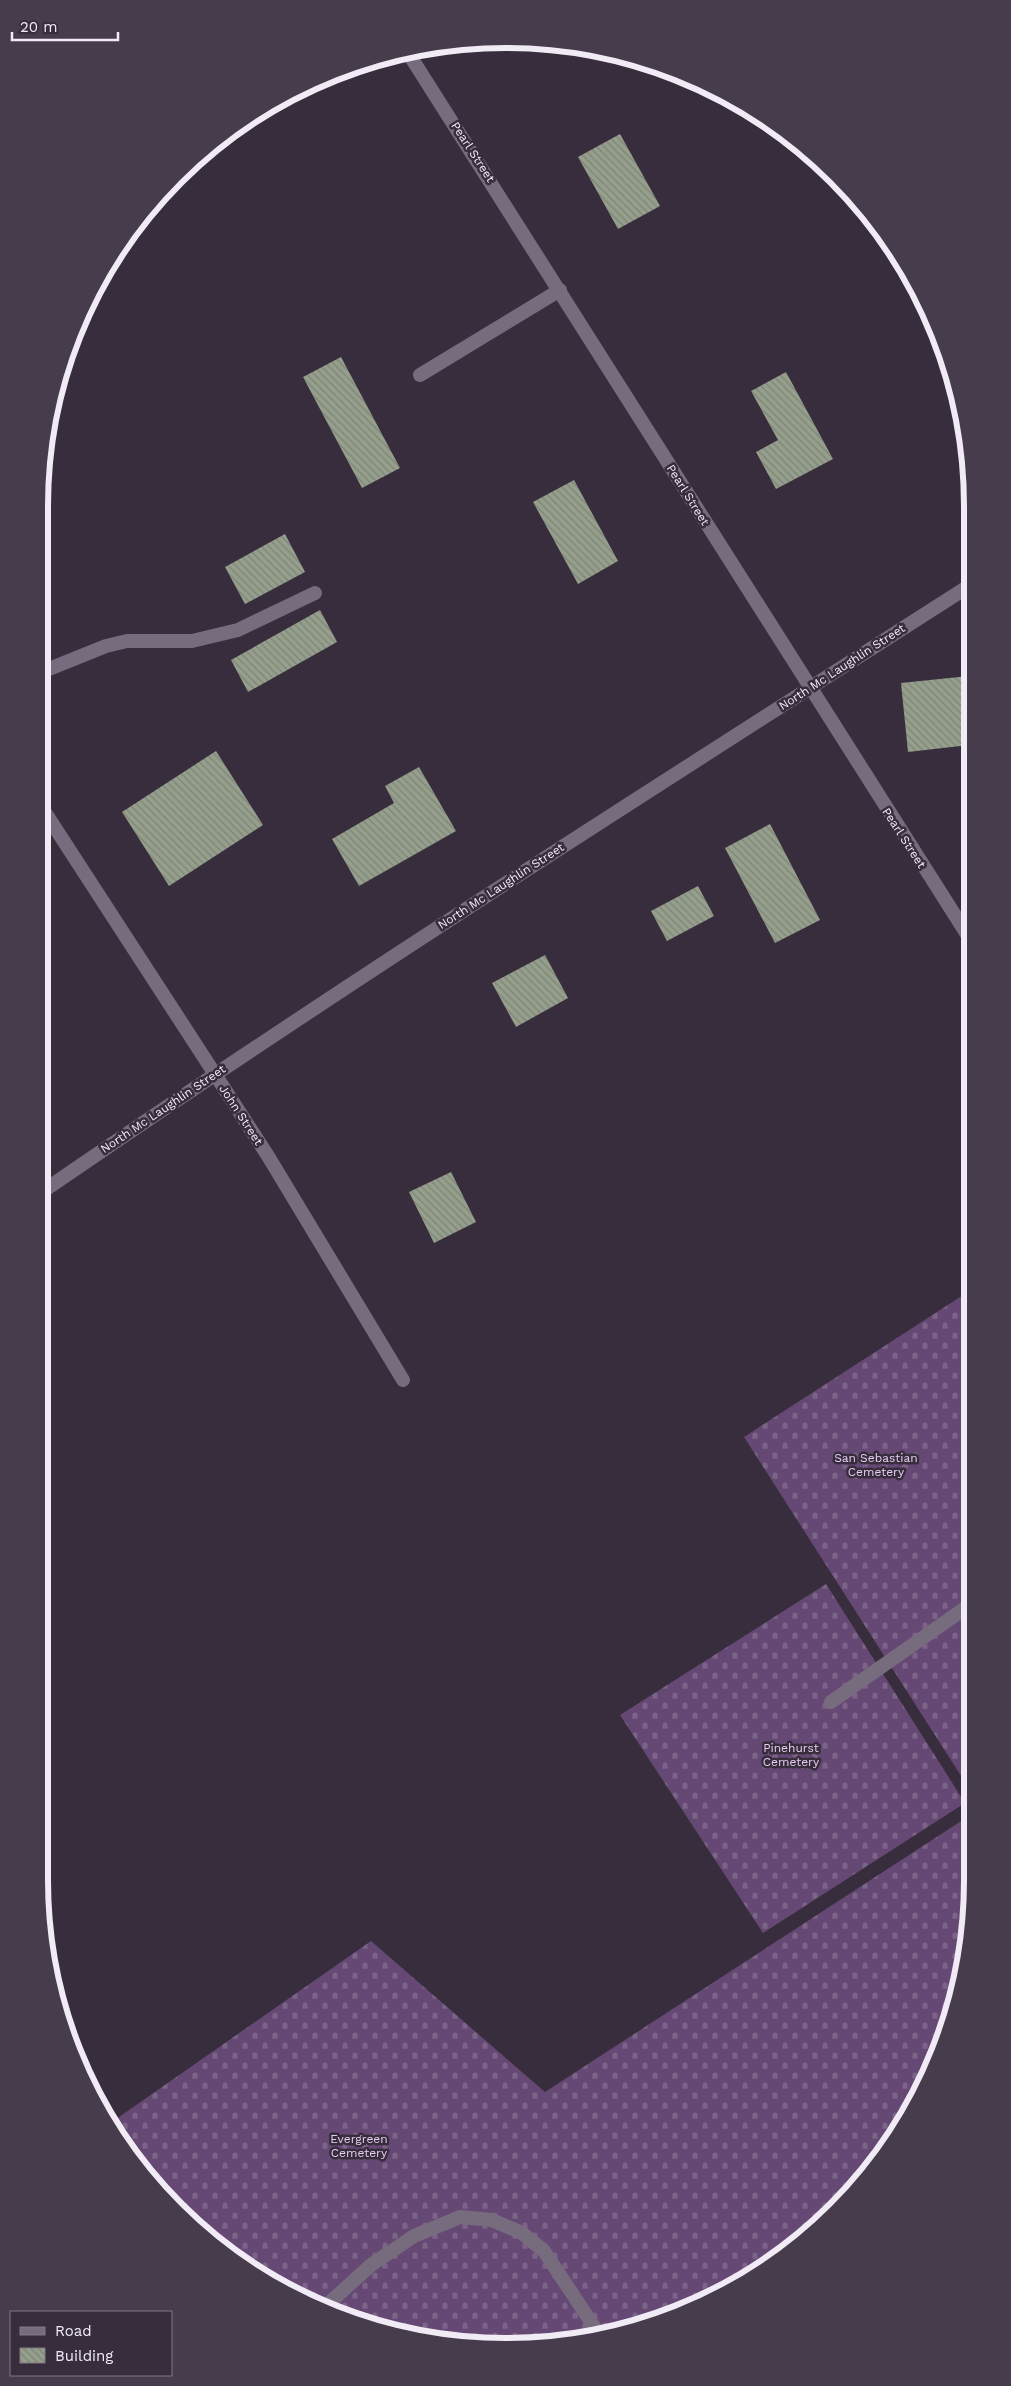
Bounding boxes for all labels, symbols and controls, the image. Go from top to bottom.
scale bar [12,10,119,42]
text: 20 m [20,18,58,36]
street label: Pearl Street [448,119,498,185]
street label: Pearl Street [664,462,712,528]
street label: North Mc Laughlin Street [776,621,908,713]
street label: Pearl Street [879,805,929,871]
street label: North Mc Laughlin Street [435,840,567,932]
street label: North Mc Laughlin Street [98,1062,228,1156]
street label: John Street [216,1082,266,1148]
park label: San Sebastian Cemetery [834,1451,918,1479]
park label: Pinehurst Cemetery [763,1741,820,1769]
park label: Evergreen Cemetery [330,2132,388,2160]
legend [10,2311,172,2376]
text: Road [55,2322,92,2340]
text: Building [55,2347,113,2365]

